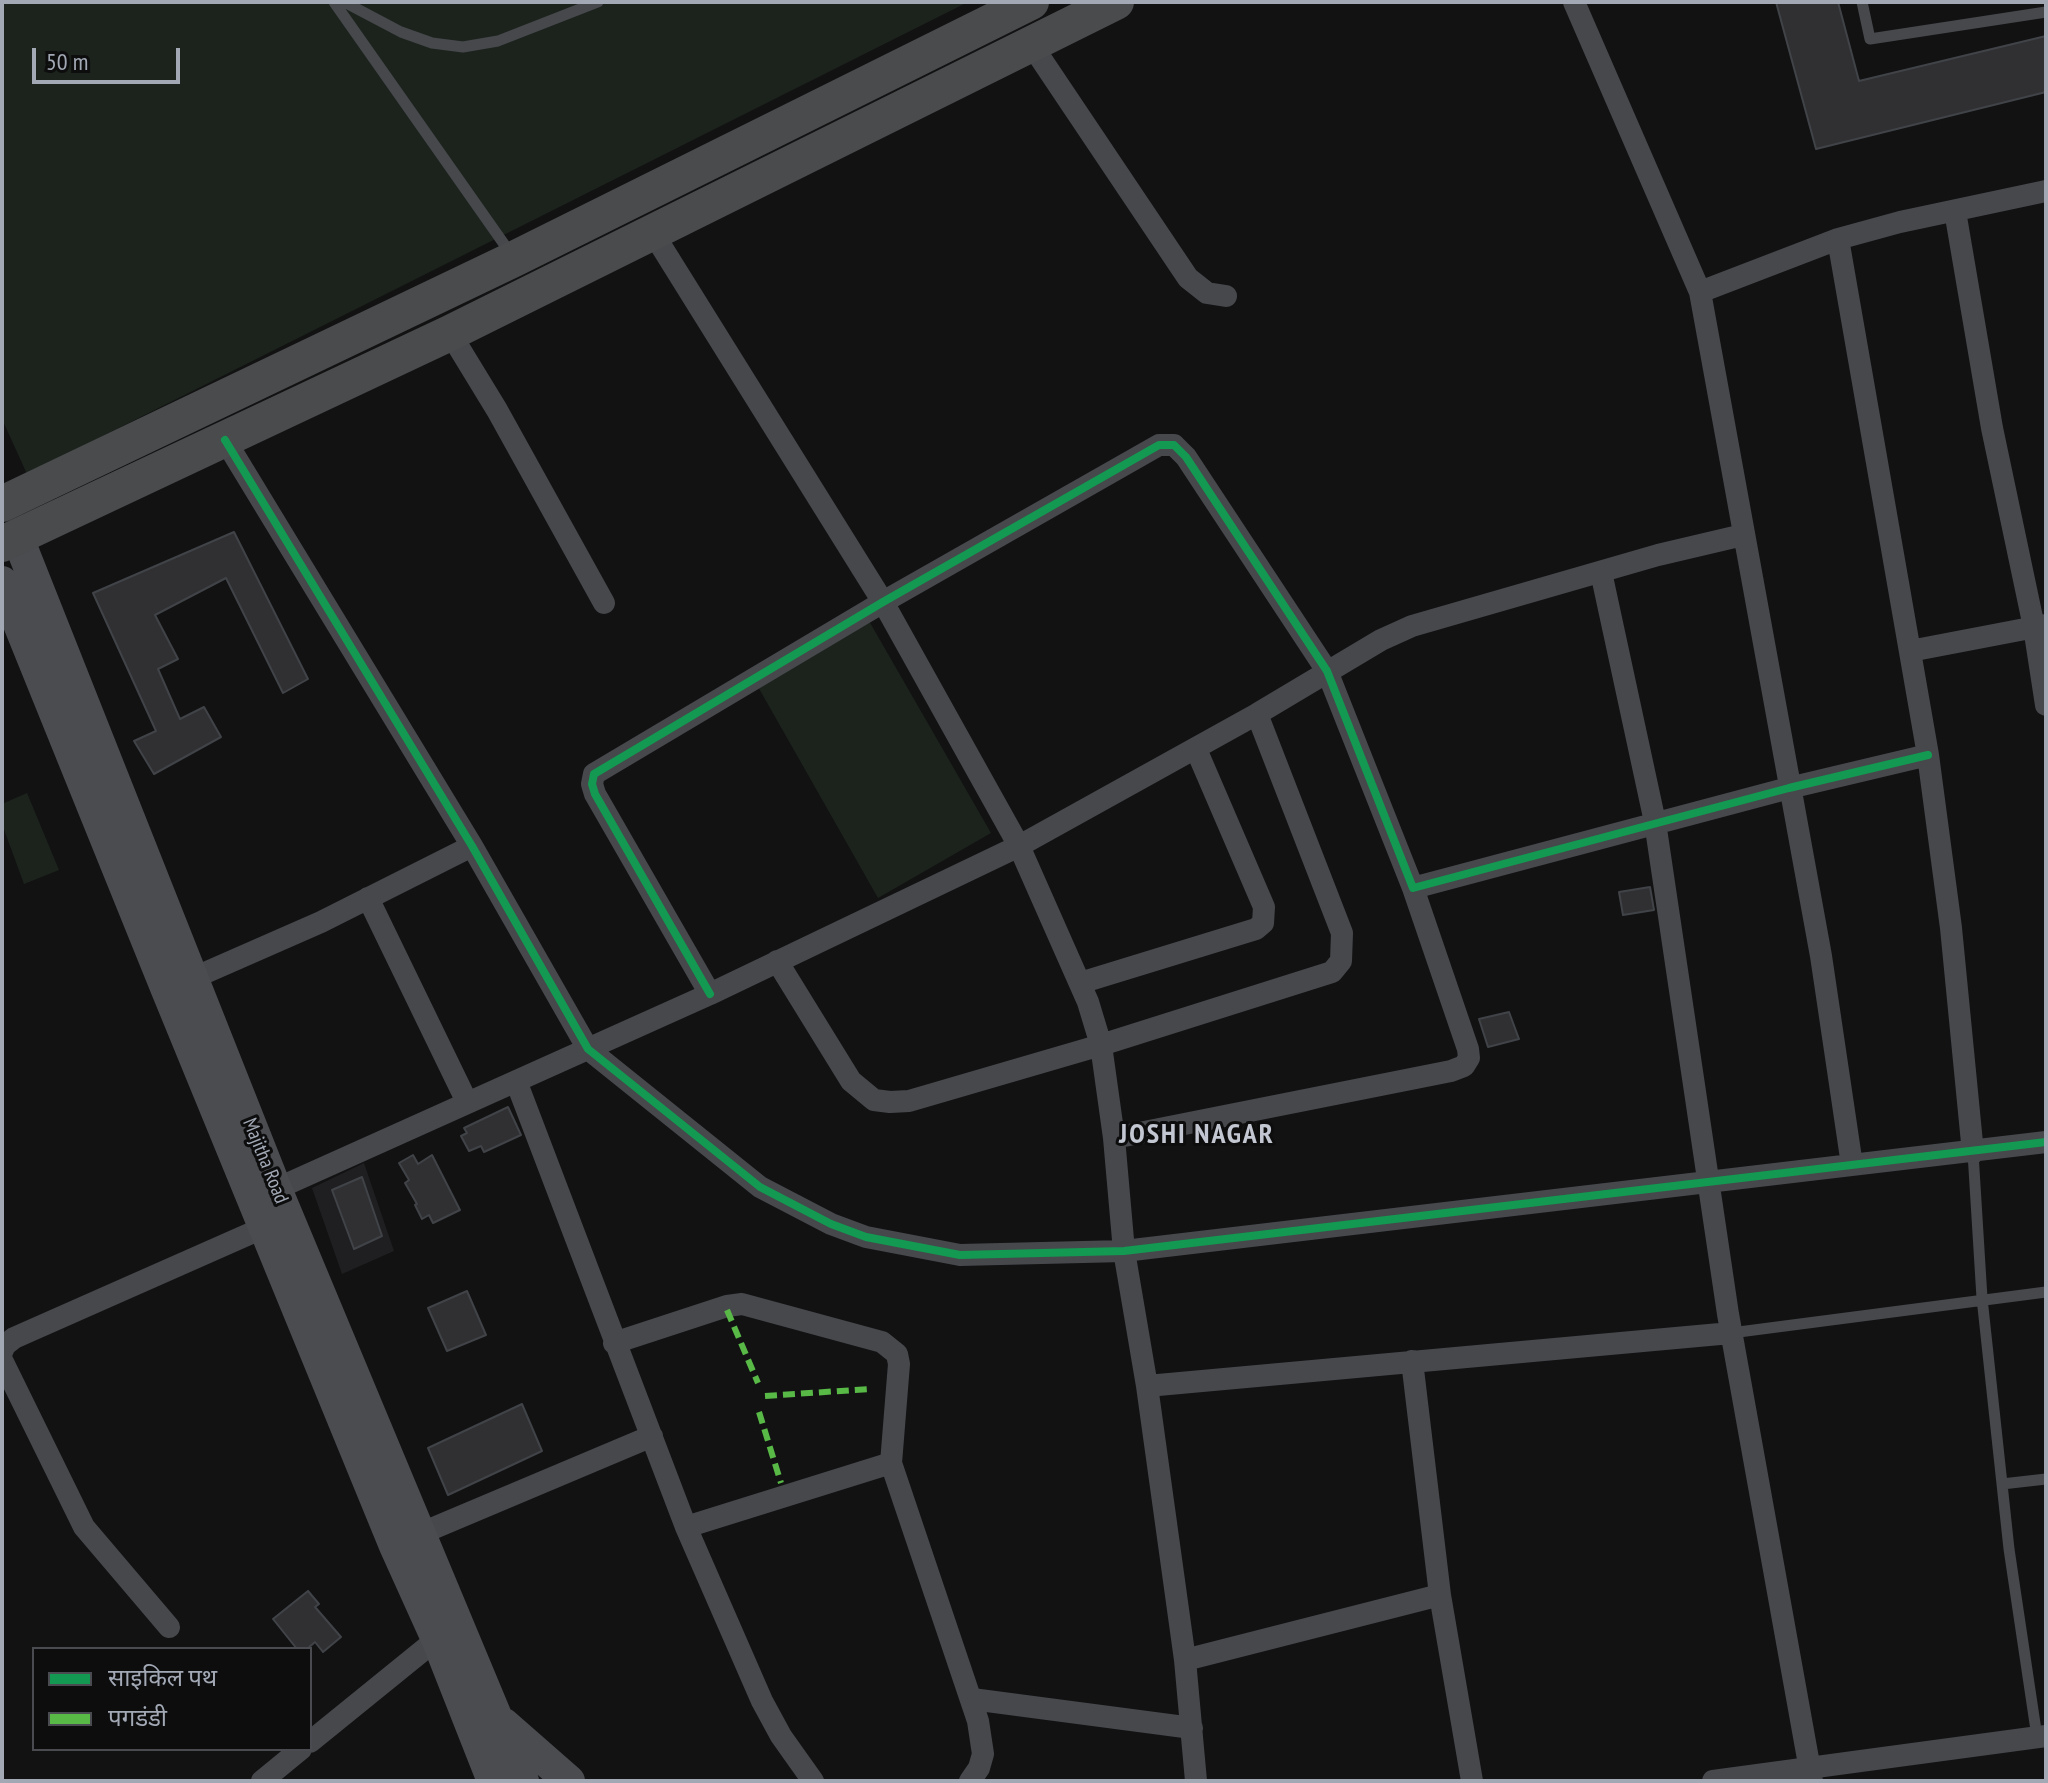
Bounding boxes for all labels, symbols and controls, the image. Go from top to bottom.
scale bar [36,32,184,82]
text: 50 m [46,46,88,77]
street label: Majitha Road [237,1115,293,1207]
district label: JOSHI NAGAR [1119,1118,1275,1152]
legend [32,1647,312,1751]
text: साइकिल पथ [108,1662,217,1693]
text: पगडंडी [108,1702,167,1733]

